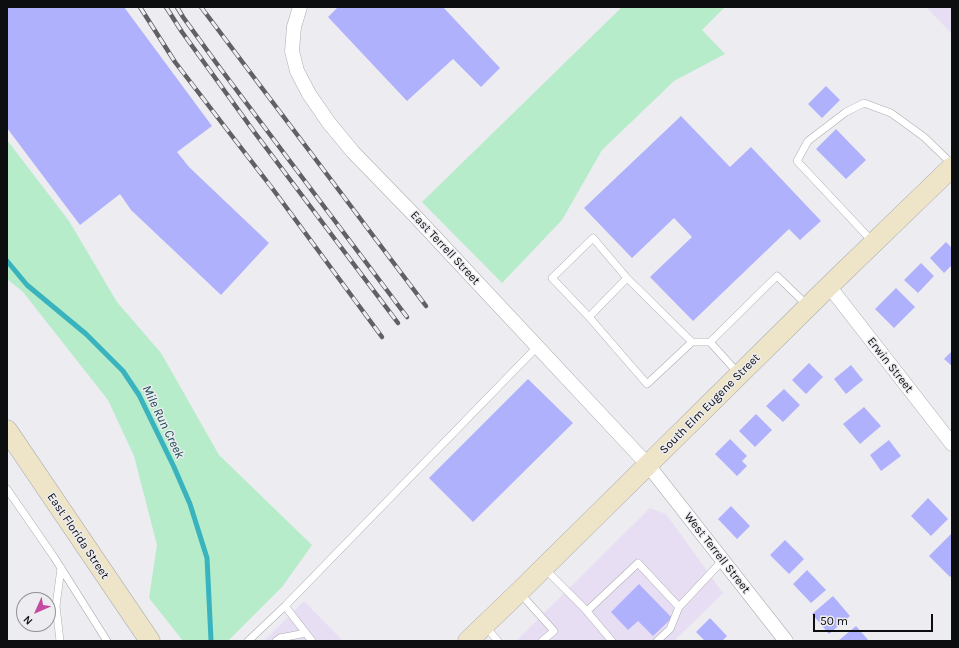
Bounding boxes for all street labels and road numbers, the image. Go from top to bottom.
street label: East Terrell Street [407,208,483,288]
street label: Erwin Street [864,334,916,396]
street label: South Elm Eugene Street [657,351,763,457]
street label: East Florida Street [44,490,112,582]
street label: West Terrell Street [681,510,753,596]

